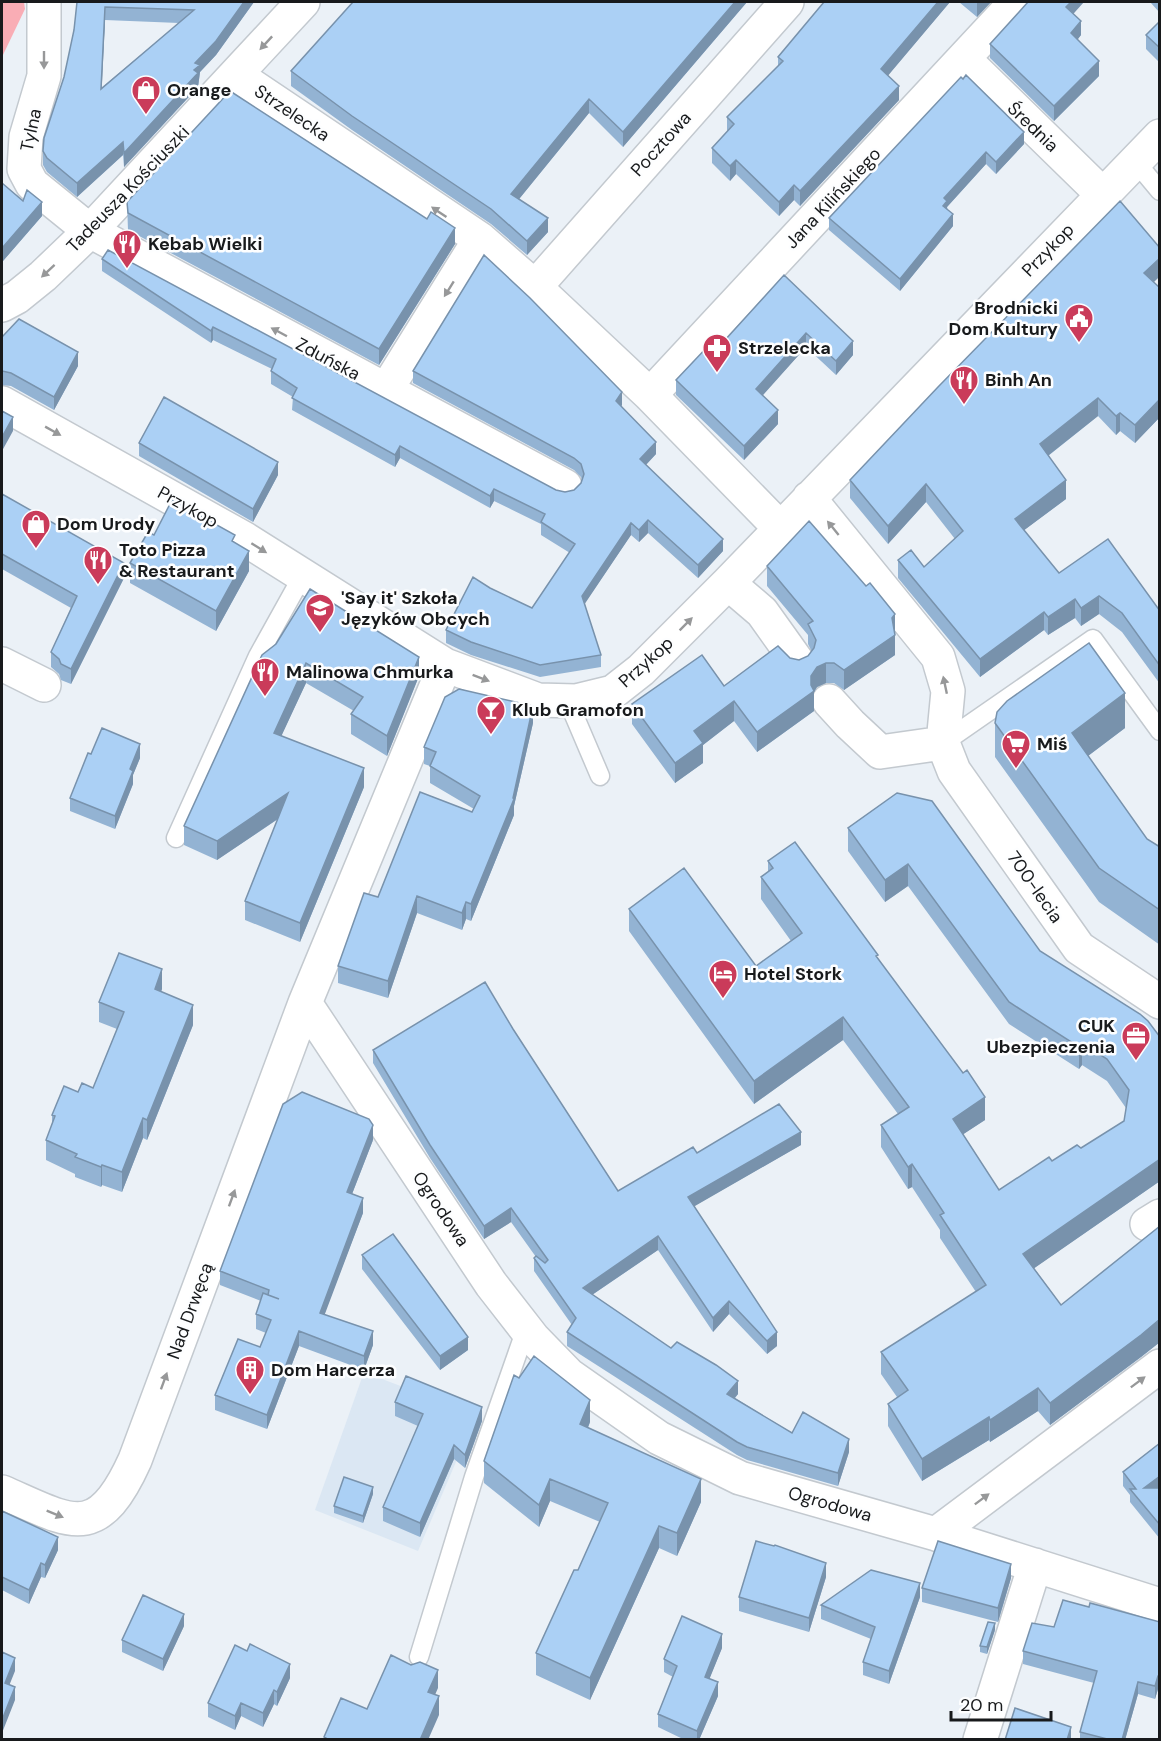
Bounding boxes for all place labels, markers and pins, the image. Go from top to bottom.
shop icon: Orange [130,74,162,116]
place label: Orange [167,78,231,102]
restaurant icon: Kebab Wielki [111,228,143,270]
place label: Kebab Wielki [148,232,262,256]
place label: Brodnicki Dom Kultury [948,296,1058,341]
public building icon: Brodnicki Dom Kultury [1063,302,1095,344]
pharmacy icon: Strzelecka [701,332,733,374]
place label: Strzelecka [738,336,831,360]
restaurant icon: Binh An [948,364,980,406]
place label: Binh An [985,368,1052,392]
shop icon: Dom Urody [20,508,52,550]
place label: Dom Urody [57,512,155,536]
place label: Toto Pizza & Restaurant [119,538,235,583]
restaurant icon: Toto Pizza & Restaurant [82,544,114,586]
place label: 'Say it' Szkoła Języków Obcych [341,586,490,631]
school or university icon: 'Say it' Szkoła Języków Obcych [304,592,336,634]
restaurant icon: Malinowa Chmurka [249,656,281,698]
place label: Malinowa Chmurka [286,660,453,684]
bar icon: Klub Gramofon [475,694,507,736]
place label: Klub Gramofon [512,698,644,722]
supermarket icon: Miś [1000,728,1032,770]
place label: Miś [1037,732,1067,756]
hotel icon: Hotel Stork [707,958,739,1000]
place label: Hotel Stork [744,962,843,986]
place label: CUK Ubezpieczenia [986,1014,1115,1059]
office icon: CUK Ubezpieczenia [1120,1020,1152,1062]
building icon: Dom Harcerza [234,1354,266,1396]
place label: Dom Harcerza [271,1358,395,1382]

